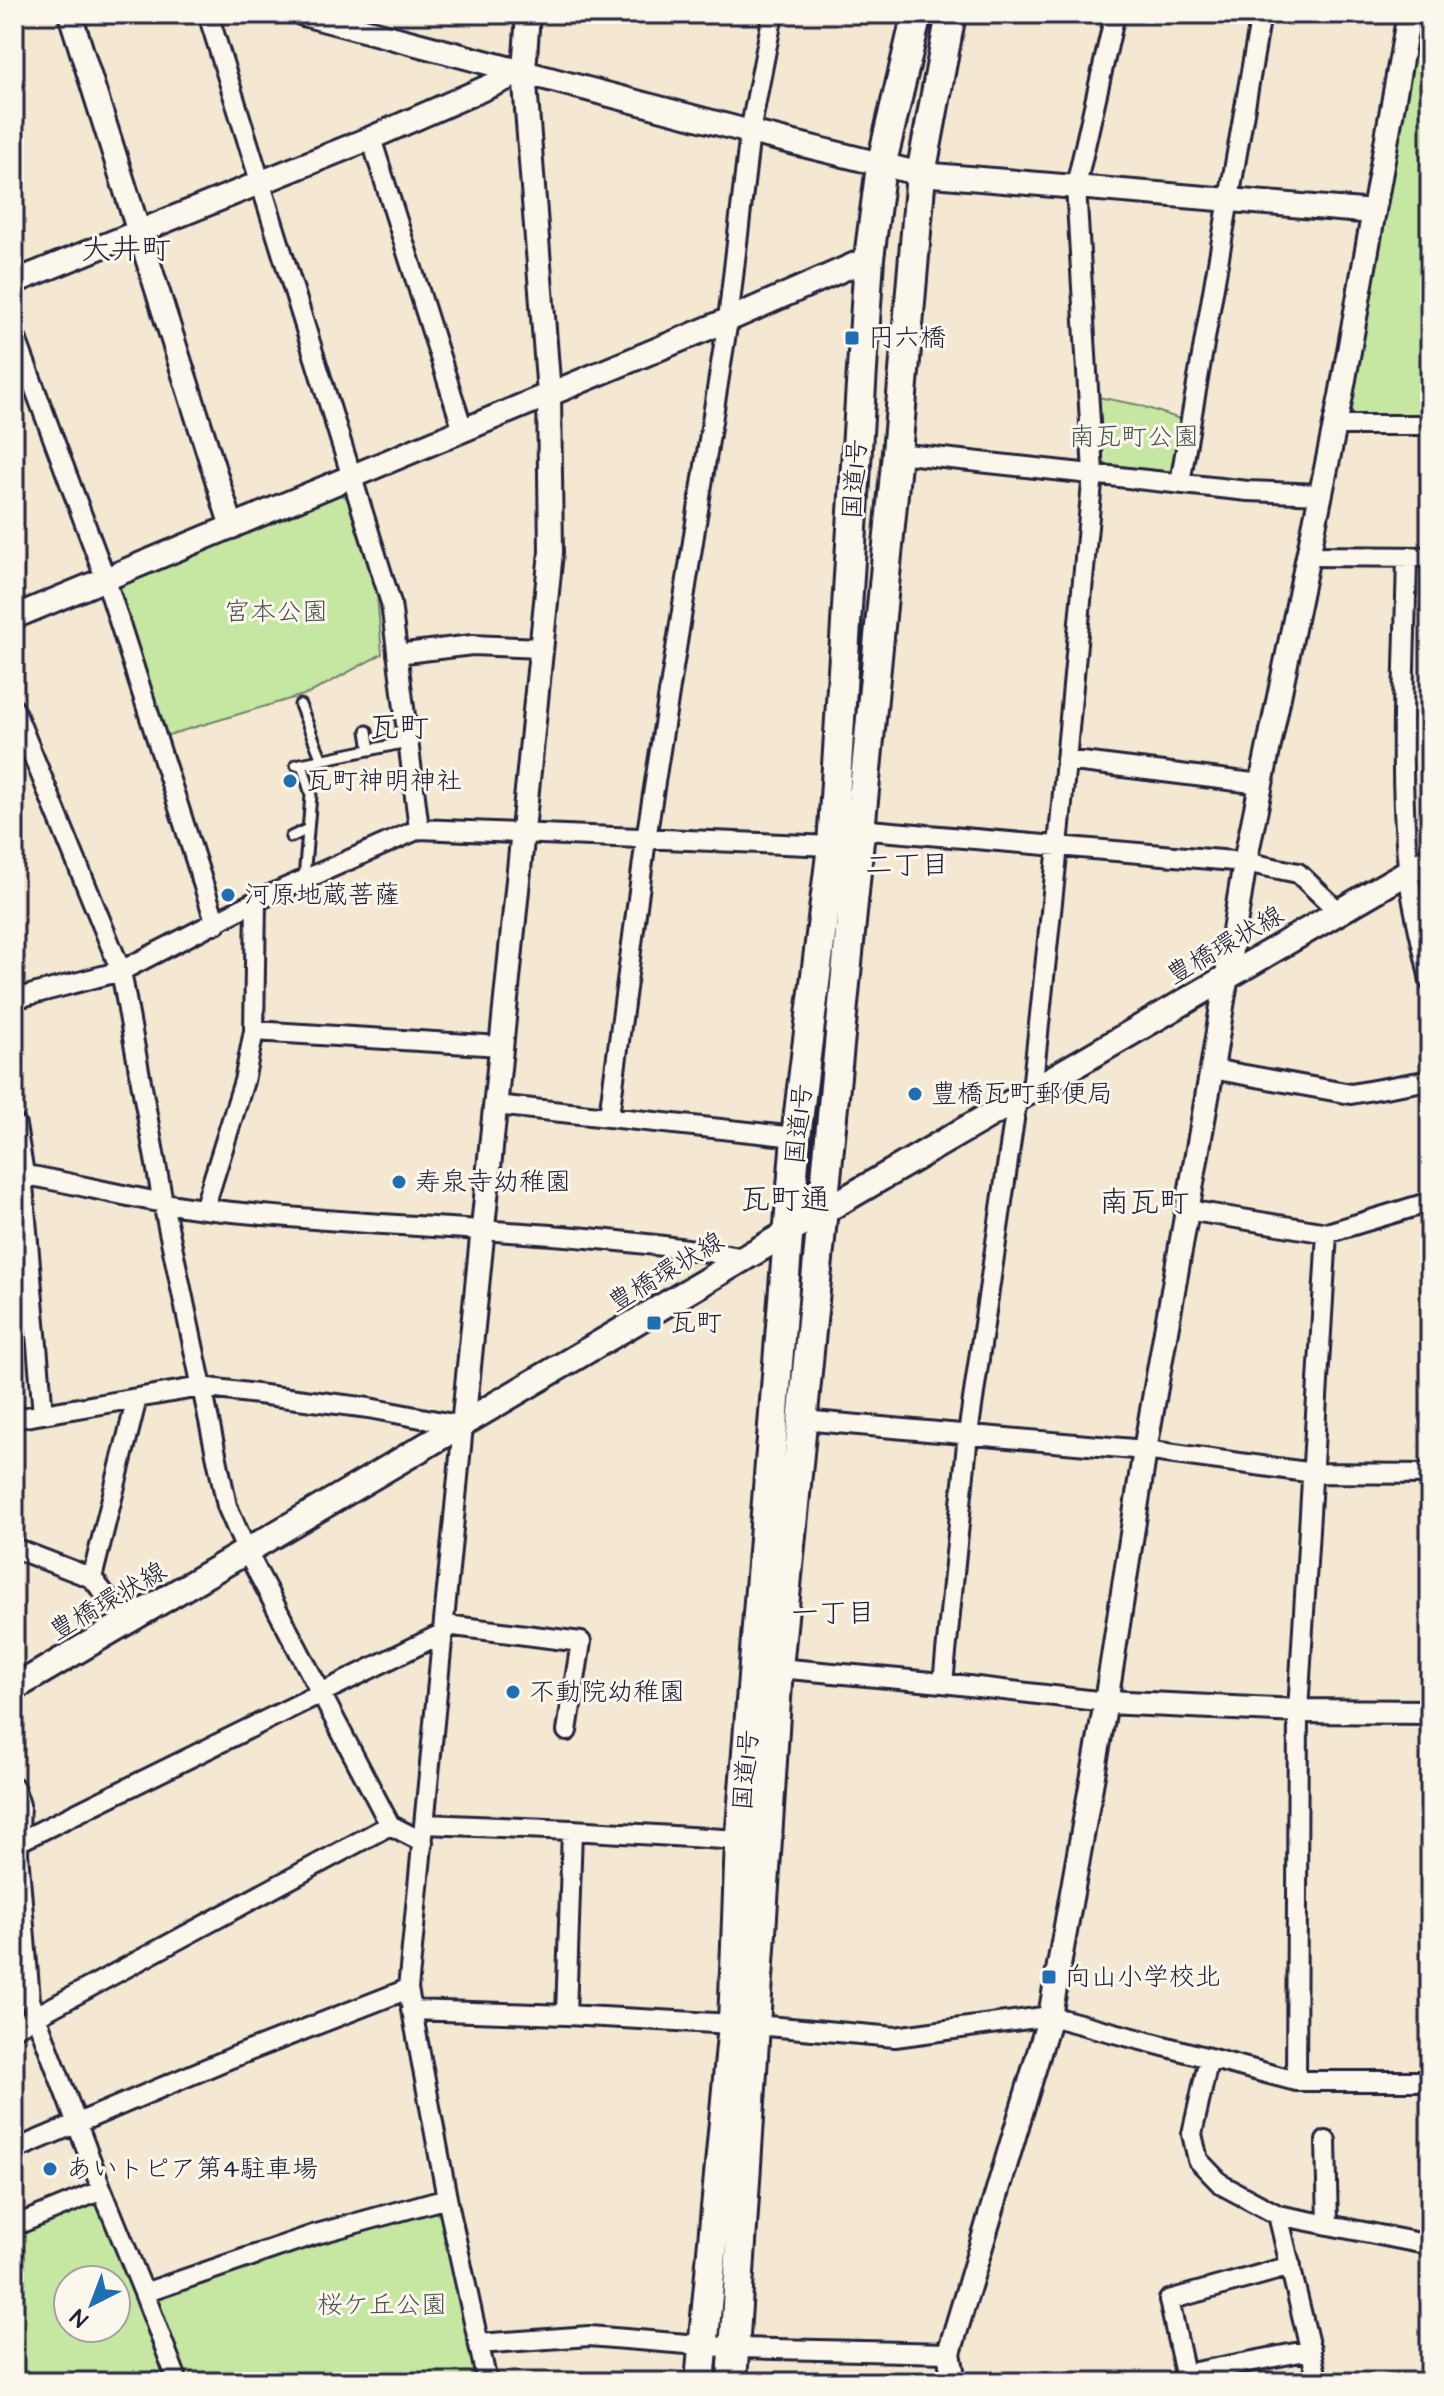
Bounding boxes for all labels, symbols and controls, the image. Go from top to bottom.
district label: 大井町 [81,229,171,271]
place label: 円六橋 [868,320,946,356]
marker: 円六橋 [843,329,861,347]
park label: 南瓦町公園 [1069,419,1199,455]
street label: 国道1号 [834,437,876,521]
park label: 宮本公園 [224,594,328,630]
district label: 瓦町 [369,707,429,749]
place label: 瓦町神明神社 [306,763,462,799]
marker: 瓦町神明神社 [281,772,299,790]
district label: 二丁目 [865,846,949,885]
place label: 河原地蔵菩薩 [244,877,400,913]
marker: 河原地蔵菩薩 [219,886,237,904]
street label: 豊橋環状線 [1160,897,1290,993]
place label: 豊橋瓦町郵便局 [931,1076,1113,1112]
street label: 国道1号 [777,1082,821,1166]
marker: 豊橋瓦町郵便局 [906,1085,924,1103]
place label: 寿泉寺幼稚園 [415,1164,571,1200]
marker: 寿泉寺幼稚園 [390,1173,408,1191]
district label: 瓦町通 [740,1179,830,1221]
district label: 南瓦町 [1099,1182,1189,1224]
street label: 豊橋環状線 [601,1223,731,1321]
place label: 瓦町 [670,1305,722,1341]
marker: 瓦町 [645,1314,663,1332]
street label: 豊橋環状線 [43,1553,173,1649]
district label: 一丁目 [791,1594,875,1633]
place label: 不動院幼稚園 [529,1674,685,1710]
marker: 不動院幼稚園 [504,1683,522,1701]
street label: 国道1号 [725,1728,767,1812]
place label: 向山小学校北 [1065,1959,1221,1995]
marker: 向山小学校北 [1040,1968,1058,1986]
place label: あいトピア第4駐車場 [66,2151,318,2187]
marker: あいトピア第4駐車場 [41,2160,59,2178]
north arrow [52,2264,132,2344]
park label: 桜ケ丘公園 [317,2287,447,2323]
text: N [64,2301,95,2334]

